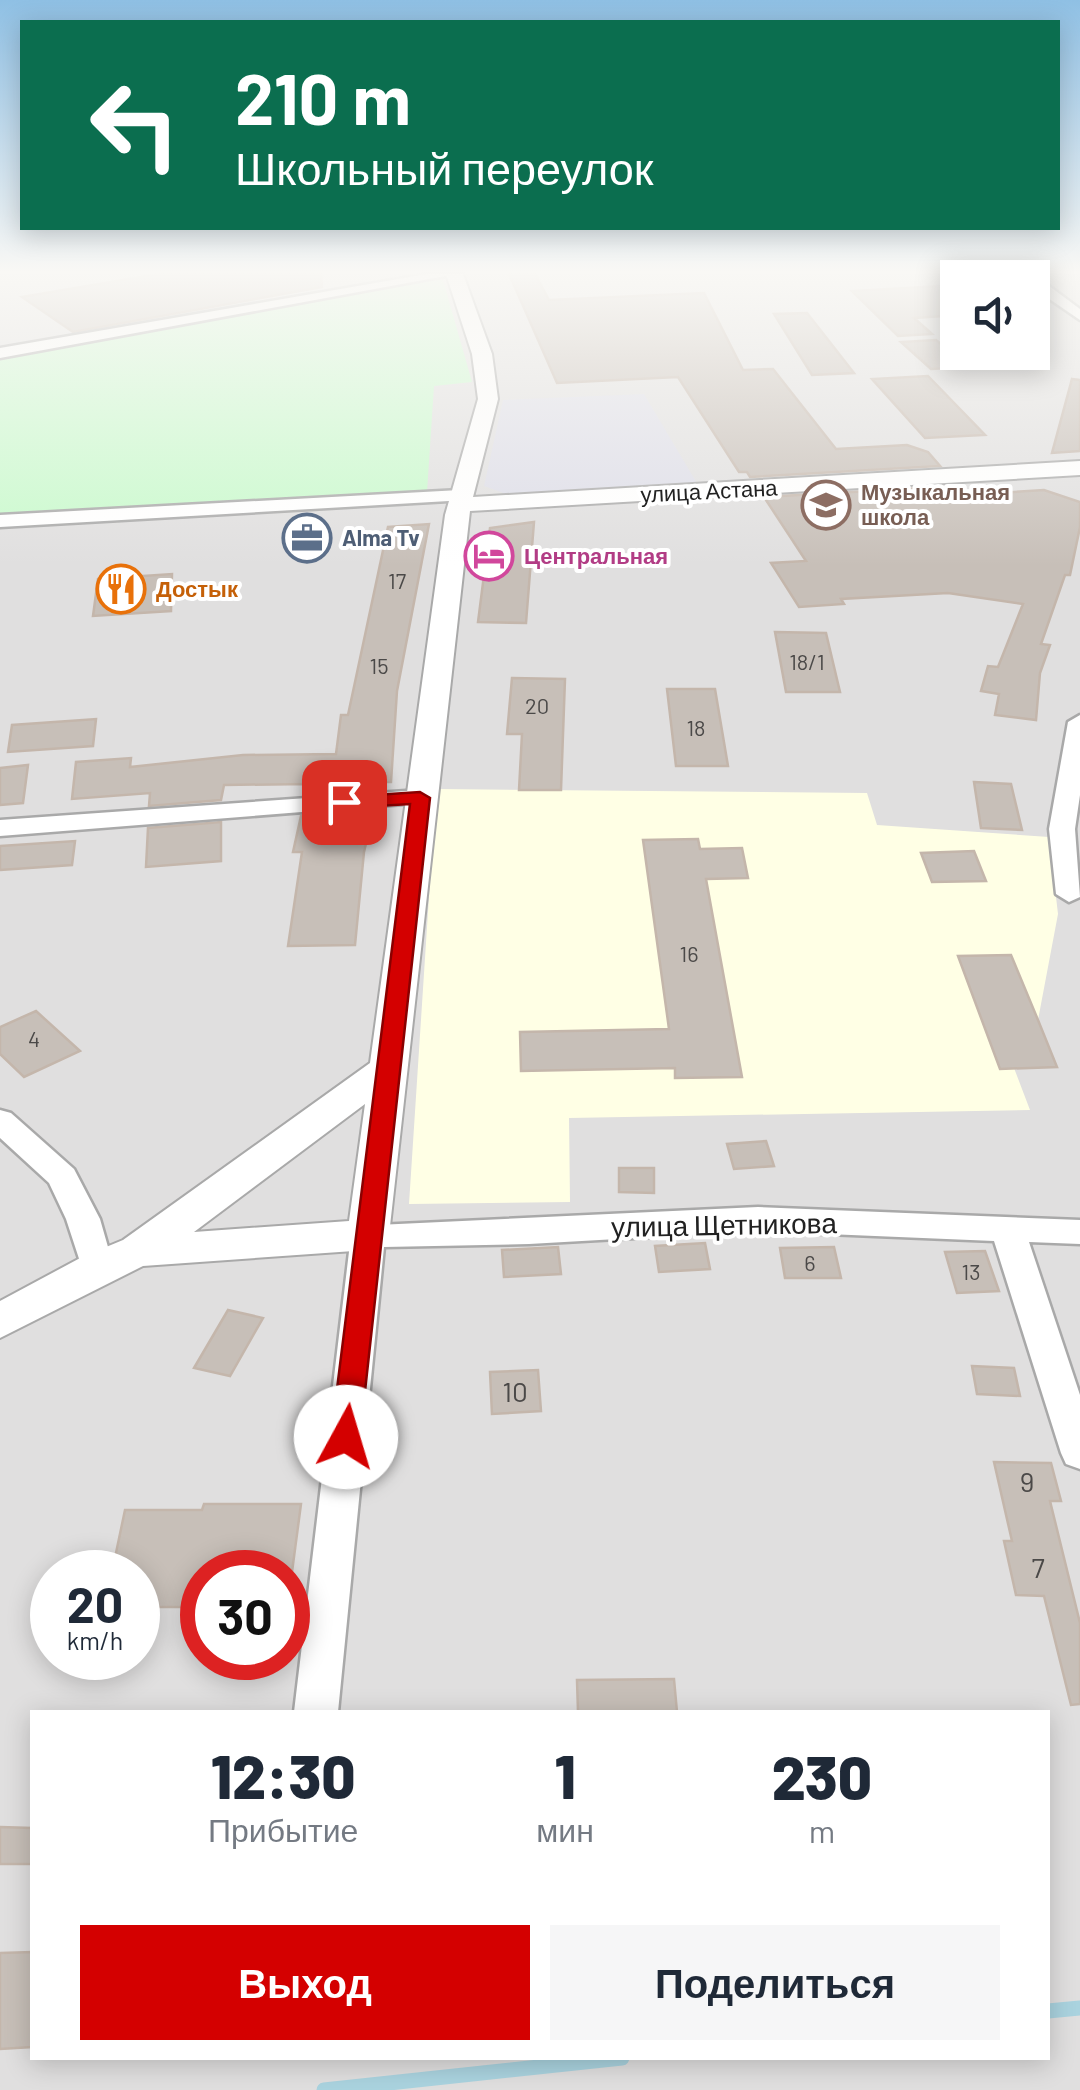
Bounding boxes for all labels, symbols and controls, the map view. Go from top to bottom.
text: 210 m [235,55,411,139]
icon: left [70,60,200,190]
text: Школьный переулок [235,140,653,194]
map controls [940,260,1050,370]
button: sound [940,260,1050,370]
street label: улица Астана [640,473,779,508]
place label: Музыкальная школа [861,478,1010,529]
school or university icon: Музыкальная школа [800,479,852,531]
office icon: Alma Tv [281,512,333,564]
place label: Alma Tv [342,524,420,550]
hotel icon: Центральная [463,530,515,582]
place label: Центральная [524,542,668,569]
restaurant icon: Достык [95,563,147,615]
house number: 17 [388,567,406,593]
place label: Достык [156,575,239,602]
house number: 18/1 [789,648,825,674]
house number: 15 [369,652,389,678]
house number: 20 [525,692,549,718]
house number: 18 [686,714,706,740]
pin [302,760,387,845]
icon: arrive [317,775,372,830]
house number: 16 [679,940,699,966]
house number: 4 [28,1025,40,1051]
street label: улица Щетникова [611,1205,838,1243]
house number: 6 [804,1249,816,1275]
house number: 13 [961,1258,981,1284]
house number: 10 [502,1374,528,1408]
position arrow [294,1385,398,1489]
house number: 9 [1020,1464,1034,1498]
speed limit sign: 30 [180,1550,310,1680]
house number: 7 [1031,1550,1045,1584]
text: 20 [67,1573,123,1633]
text: km/h [67,1625,123,1655]
text: 12:30 [211,1739,356,1811]
text: 1 [554,1739,576,1811]
text: 230 [772,1740,872,1812]
text: Прибытие [208,1810,358,1848]
text: мин [536,1810,594,1848]
text: m [809,1811,835,1849]
button: Выход [80,1925,530,2040]
button: Поделиться [550,1925,1000,2040]

